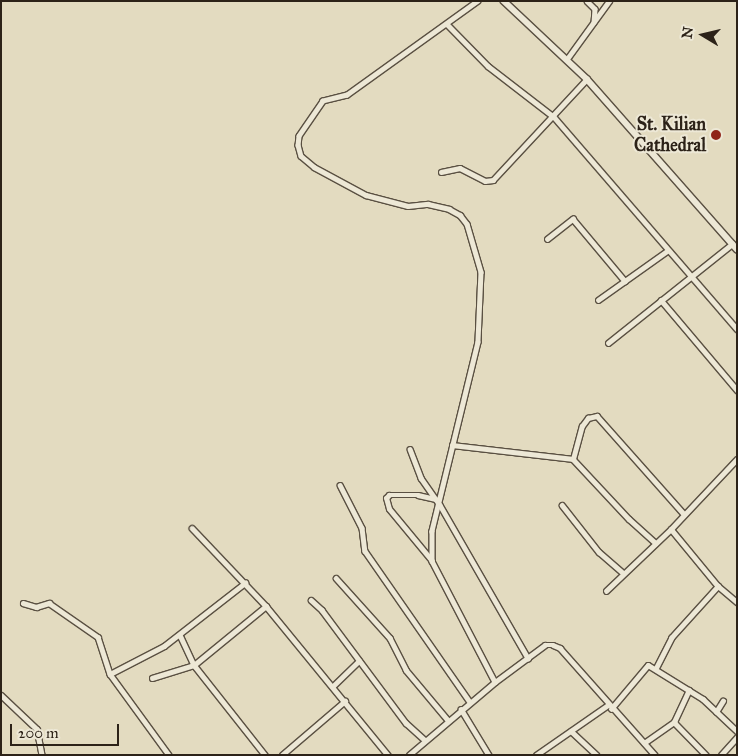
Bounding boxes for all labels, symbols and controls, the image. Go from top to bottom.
north arrow [678,10,728,60]
text: N [678,25,697,40]
place label: St. Kilian Cathedral [634,114,706,156]
marker: St. Kilian Cathedral [710,129,722,141]
scale bar [12,714,121,746]
text: 200 m [18,724,59,742]

